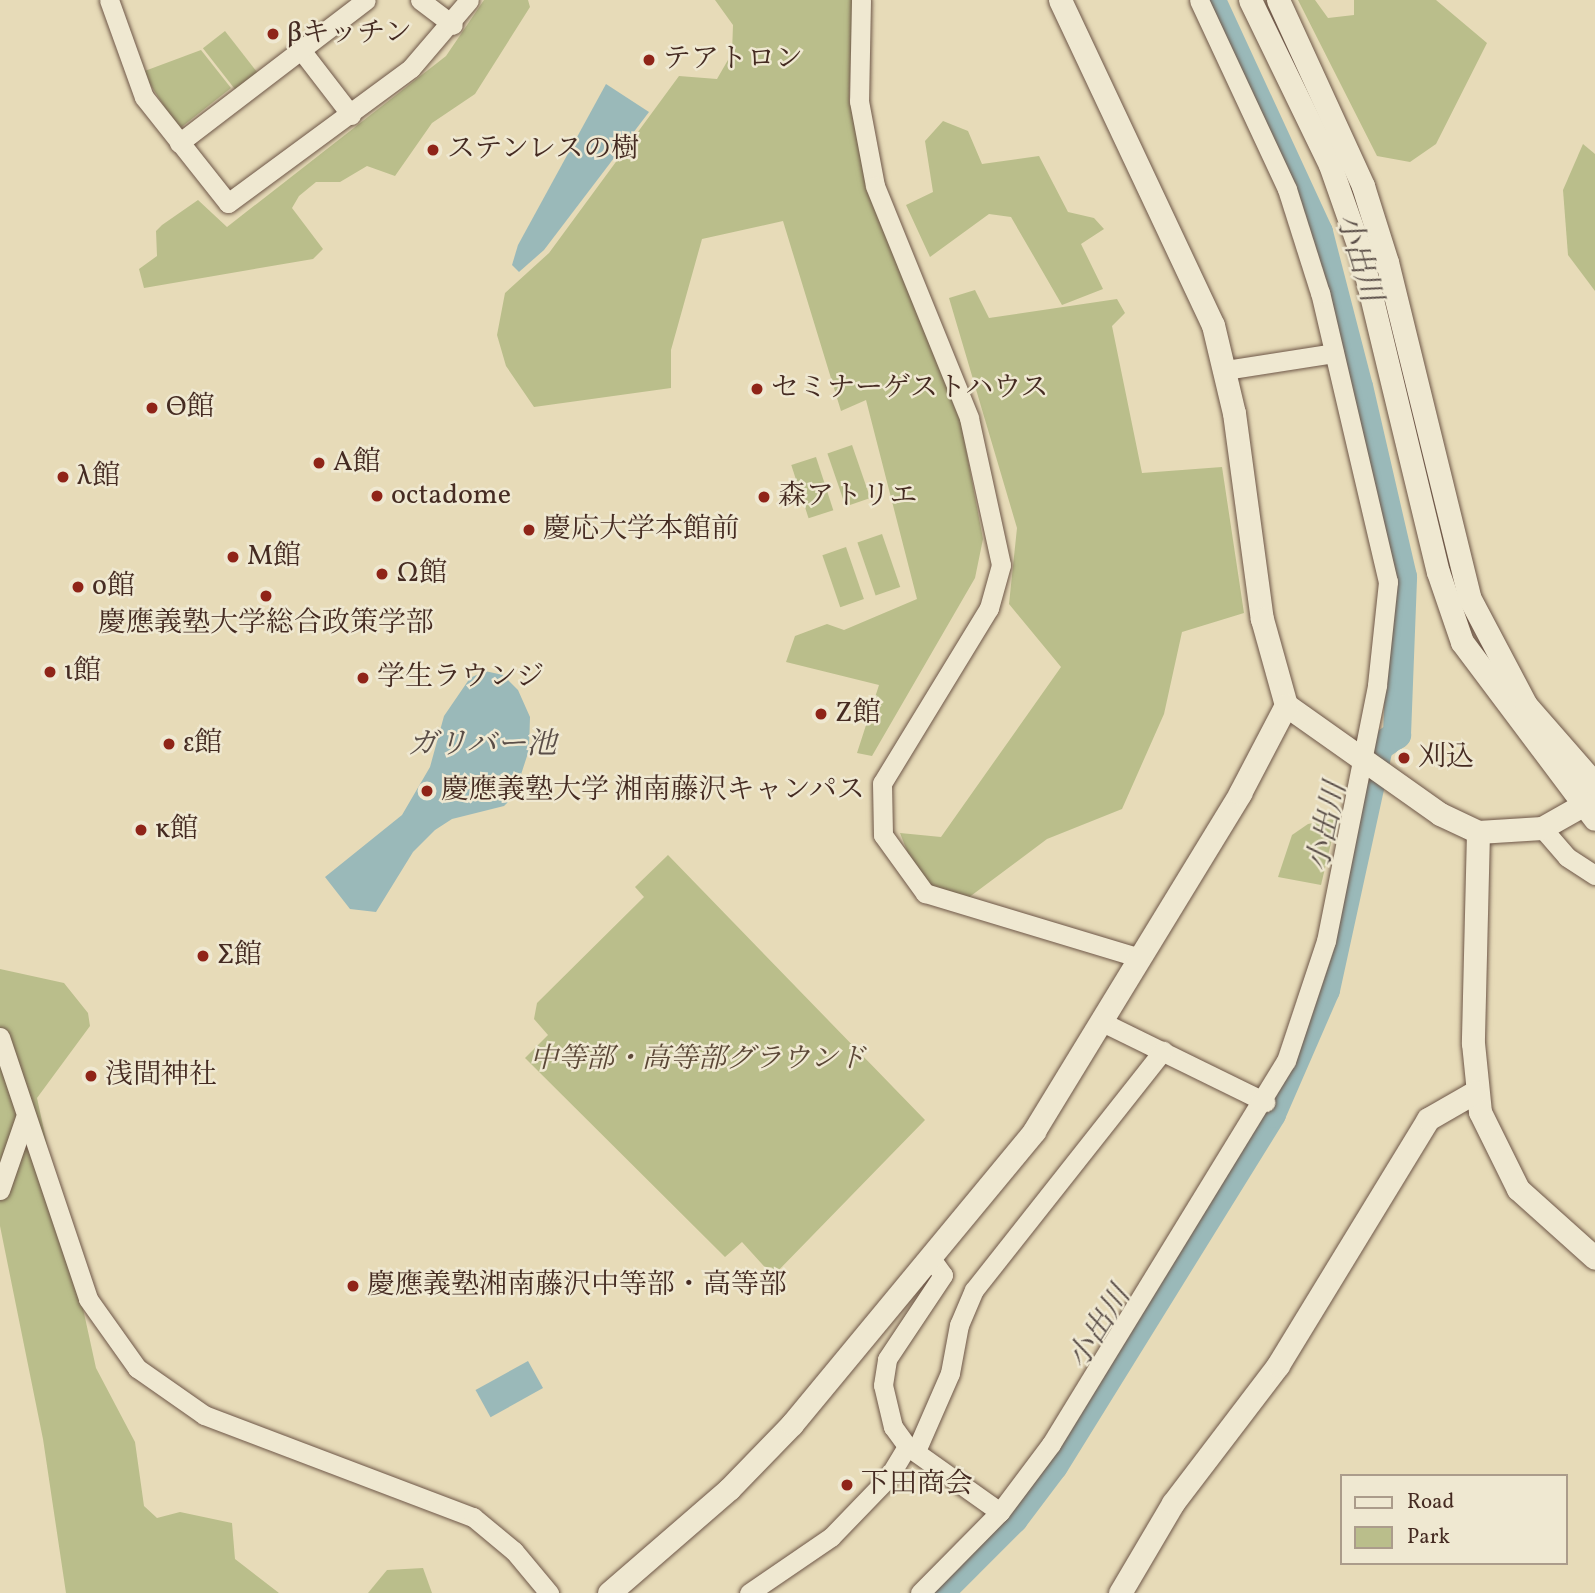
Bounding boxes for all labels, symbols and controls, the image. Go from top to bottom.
place label: βキッチン [287,17,414,51]
marker: βキッチン [265,26,281,42]
place label: テアトロン [663,43,803,77]
marker: テアトロン [641,52,657,68]
place label: ステンレスの樹 [447,133,643,167]
marker: ステンレスの樹 [425,142,441,158]
water label: 小出川 [1328,210,1388,306]
place label: セミナーゲストハウス [771,372,1051,406]
marker: セミナーゲストハウス [749,381,765,397]
place label: Θ館 [166,391,214,425]
marker: Θ館 [144,400,160,416]
place label: A館 [333,446,381,480]
marker: A館 [311,455,327,471]
place label: λ館 [77,460,120,494]
marker: λ館 [55,469,71,485]
place label: octadome [391,479,511,513]
place label: 森アトリエ [778,480,918,514]
marker: octadome [369,488,385,504]
marker: 森アトリエ [756,489,772,505]
place label: 慶応大学本館前 [543,513,739,547]
marker: 慶応大学本館前 [521,522,537,538]
place label: Μ館 [247,540,301,574]
marker: Μ館 [225,549,241,565]
place label: Ω館 [396,557,447,591]
marker: Ω館 [374,566,390,582]
place label: ο館 [92,570,135,604]
marker: ο館 [70,579,86,595]
marker: 慶應義塾大学総合政策学部 [258,588,274,604]
place label: 慶應義塾大学総合政策学部 [98,607,434,641]
place label: ι館 [64,655,101,689]
place label: 学生ラウンジ [377,661,545,695]
marker: ι館 [42,664,58,680]
marker: 学生ラウンジ [355,670,371,686]
place label: Ζ館 [835,697,881,731]
marker: Ζ館 [813,706,829,722]
place label: ε館 [183,727,222,761]
water label: ガリバー池 [407,727,557,763]
marker: ε館 [161,736,177,752]
place label: 刈込 [1418,741,1474,775]
marker: 刈込 [1396,750,1412,766]
place label: 慶應義塾大学 湘南藤沢キャンパス [441,774,867,808]
water label: 小出川 [1301,779,1355,875]
marker: 慶應義塾大学 湘南藤沢キャンパス [419,783,435,799]
place label: κ館 [155,813,198,847]
marker: κ館 [133,822,149,838]
place label: Σ館 [217,939,262,973]
marker: Σ館 [195,948,211,964]
park label: 中等部・高等部グラウンド [530,1043,866,1077]
place label: 浅間神社 [105,1059,217,1093]
marker: 浅間神社 [83,1068,99,1084]
place label: 慶應義塾湘南藤沢中等部・高等部 [367,1269,787,1303]
marker: 慶應義塾湘南藤沢中等部・高等部 [345,1278,361,1294]
water label: 小出川 [1061,1280,1139,1376]
place label: 下田商会 [861,1468,973,1502]
legend [1340,1474,1567,1565]
marker: 下田商会 [839,1477,855,1493]
text: Road [1407,1488,1454,1517]
text: Park [1407,1523,1450,1552]

